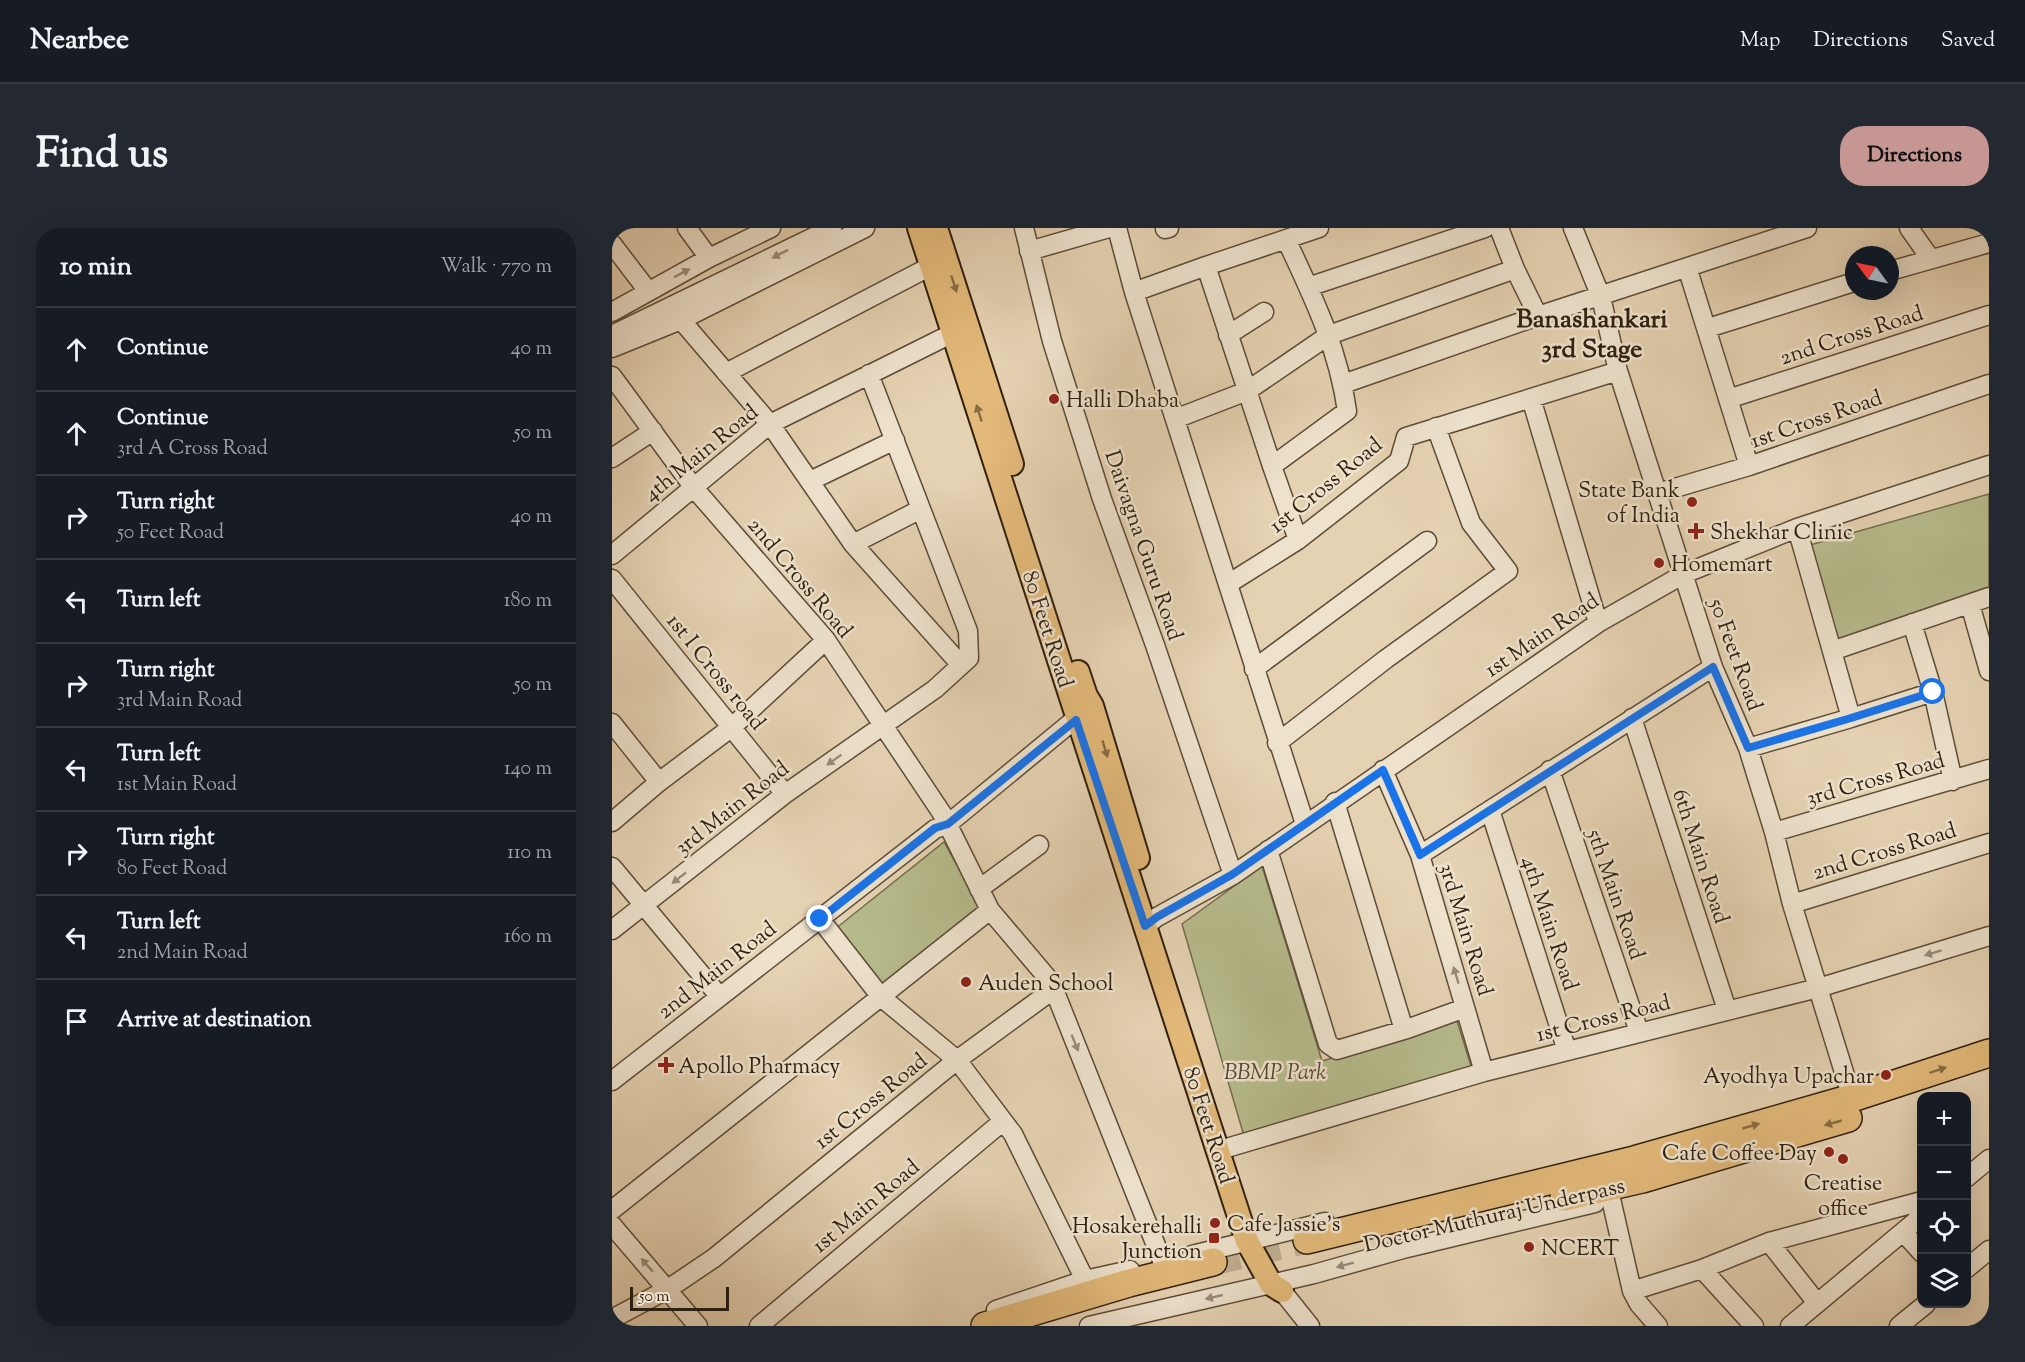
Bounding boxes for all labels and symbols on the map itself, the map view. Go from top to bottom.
north arrow [1845,246,1899,300]
one-way arrow [771,249,788,259]
one-way arrow [673,268,690,278]
one-way arrow [950,275,959,293]
street label: 2nd Cross Road [1776,299,1928,375]
district label: Banashankari 3rd Stage [1516,302,1668,369]
street label: 1st Cross Road [1747,383,1887,458]
place label: Halli Dhaba [1066,386,1179,418]
marker: Halli Dhaba [1047,392,1061,406]
street label: 4th Main Road [638,398,766,511]
one-way arrow [973,404,983,422]
street label: 1st Cross Road [1263,431,1390,542]
street label: Daivagna Guru Road [1095,447,1190,645]
place label: State Bank of India [1578,476,1680,533]
marker: State Bank of India [1685,495,1699,509]
street label: 2nd Cross Road [738,511,859,646]
place label: Shekhar Clinic [1710,518,1853,550]
marker: Shekhar Clinic [1687,522,1705,540]
place label: Homemart [1671,550,1773,582]
marker: Homemart [1652,556,1666,570]
street label: 80 Feet Road [1012,567,1080,693]
street label: 1st Main Road [1479,586,1606,687]
street label: 50 Feet Road [1698,592,1769,716]
street label: 1st I Cross road [657,607,772,738]
route start [1919,678,1945,704]
one-way arrow [1101,740,1110,758]
street label: 3rd Cross Road [1803,746,1949,816]
street label: 3rd Main Road [669,754,797,864]
one-way arrow [827,754,843,766]
street label: 6th Main Road [1662,786,1736,928]
street label: 2nd Cross Road [1809,816,1961,890]
street label: 5th Main Road [1576,823,1651,965]
street label: 4th Main Road [1511,853,1585,995]
street label: 3rd Main Road [1429,859,1500,1000]
one-way arrow [671,871,686,883]
route end [806,905,832,931]
street label: 2nd Main Road [651,914,784,1028]
one-way arrow [1924,949,1942,958]
one-way arrow [1451,966,1460,984]
place label: Auden School [978,969,1114,1001]
marker: Auden School [959,975,973,989]
street label: 1st Cross Road [1533,988,1674,1052]
one-way arrow [1071,1034,1081,1052]
street label: 1st Cross Road [808,1047,935,1158]
place label: Apollo Pharmacy [678,1052,840,1084]
marker: Apollo Pharmacy [659,1058,673,1072]
park label: BBMP Park [1224,1058,1326,1090]
place label: Ayodhya Upachar [1703,1062,1874,1094]
street label: 80 Feet Road [1173,1063,1241,1189]
one-way arrow [1929,1064,1947,1074]
marker: Ayodhya Upachar [1879,1068,1893,1082]
one-way arrow [1824,1119,1842,1128]
one-way arrow [1742,1121,1760,1131]
place label: Cafe Coffee Day [1662,1139,1817,1171]
marker: Cafe Coffee Day [1822,1145,1836,1159]
marker: Creatise office [1836,1152,1850,1166]
street label: 1st Main Road [806,1153,928,1262]
place label: Creatise office [1804,1169,1882,1226]
street label: Doctor Muthuraj Underpass [1361,1171,1628,1263]
place label: Cafe Jassie's [1227,1210,1340,1242]
place label: Hosakerehalli Junction [1072,1212,1202,1269]
marker: Cafe Jassie's [1208,1216,1222,1230]
marker: Hosakerehalli Junction [1207,1231,1221,1245]
place label: NCERT [1541,1234,1619,1266]
marker: NCERT [1522,1240,1536,1254]
one-way arrow [641,1258,654,1273]
one-way arrow [1336,1261,1354,1270]
scale bar [630,1284,729,1312]
one-way arrow [1205,1293,1223,1303]

